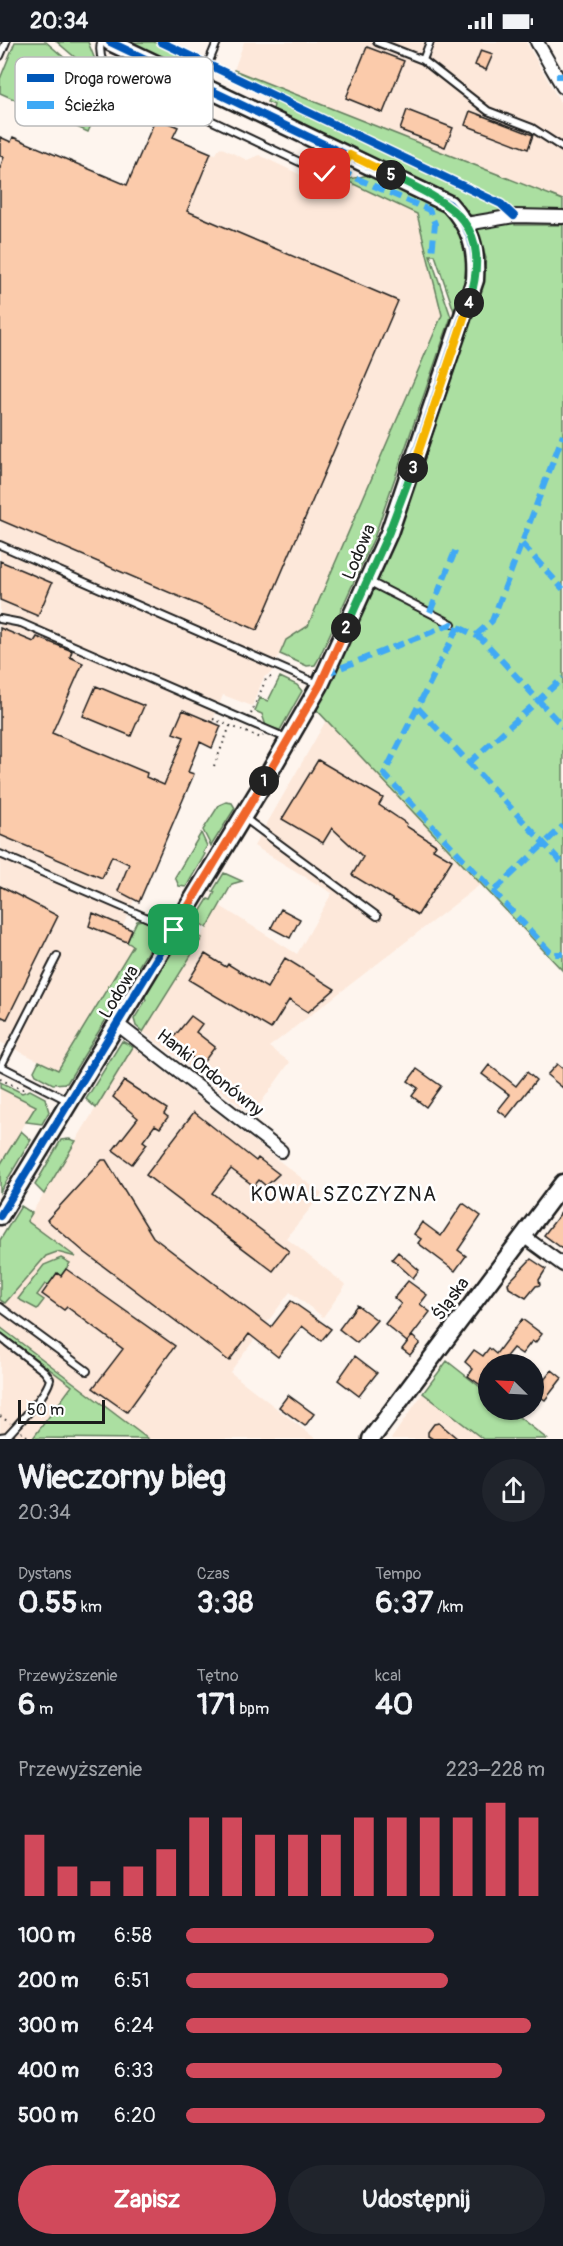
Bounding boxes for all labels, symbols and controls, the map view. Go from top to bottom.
text: 20:34 [30,7,88,35]
legend [15,57,213,126]
text: Droga rowerowa [64,69,172,89]
text: Ścieżka [64,96,115,116]
pin [299,148,350,199]
icon: check [308,157,341,190]
pin: 5 [376,160,406,190]
text: 5 [387,165,395,185]
pin: 4 [454,288,484,318]
text: 4 [464,293,474,313]
pin: 3 [398,453,428,483]
text: 3 [409,458,417,478]
street label: Lodowa [337,521,381,583]
pin: 2 [331,613,361,643]
text: 2 [342,618,350,638]
pin: 1 [249,766,279,796]
text: 1 [261,771,267,791]
pin [148,904,199,955]
icon: arrive [157,913,190,946]
street label: Lodowa [94,961,144,1023]
street label: Hanki Ordonówny [152,1024,268,1122]
district label: KOWALSZCZYZNA [250,1182,438,1207]
street label: Śląska [428,1273,474,1325]
north arrow [478,1354,544,1420]
map controls [478,1354,544,1420]
scale bar [18,1397,105,1424]
text: 50 m [27,1400,64,1420]
text: Wieczorny bieg [18,1457,226,1498]
button: share [482,1459,545,1522]
text: 20:34 [18,1500,71,1525]
text: Dystans [18,1564,71,1584]
text: Czas [197,1564,229,1584]
text: Tempo [375,1564,421,1584]
text: 0.55 [18,1584,78,1621]
text: 3:38 [197,1584,253,1621]
text: 6:37 [375,1584,433,1621]
text: km [78,1597,102,1617]
text: /km [433,1597,464,1617]
text: Przewyższenie [18,1666,117,1686]
text: Tętno [197,1666,239,1686]
text: kcal [375,1666,401,1686]
text: 6 [18,1686,35,1723]
text: 171 [197,1686,236,1723]
text: 40 [375,1686,413,1723]
text: m [35,1699,53,1719]
text: bpm [236,1699,269,1719]
text: Przewyższenie [18,1757,142,1782]
text: 223–228 m [446,1757,545,1782]
text: 100 m [18,1923,75,1948]
text: 6:58 [114,1923,152,1948]
text: 200 m [18,1968,79,1993]
text: 6:51 [114,1968,150,1993]
text: 300 m [18,2013,79,2038]
text: 6:24 [114,2013,154,2038]
text: 400 m [18,2058,79,2083]
text: 6:33 [114,2058,153,2083]
text: 500 m [18,2103,78,2128]
text: 6:20 [114,2103,156,2128]
button: Zapisz [18,2165,276,2234]
button: Udostępnij [288,2165,545,2234]

